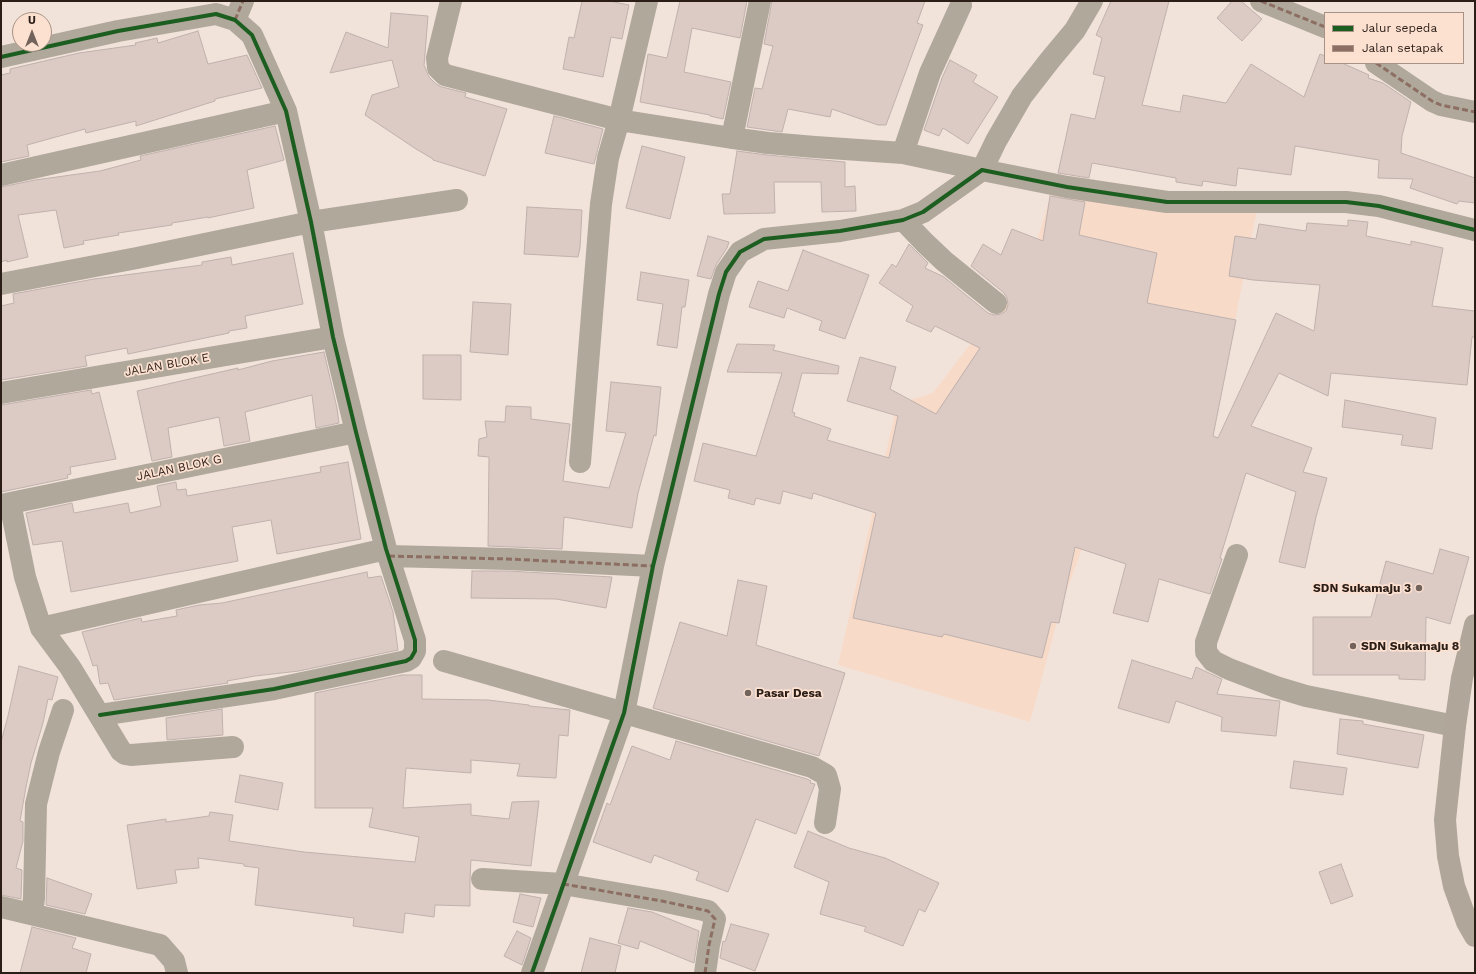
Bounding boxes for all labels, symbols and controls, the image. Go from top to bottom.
north arrow [12,12,52,52]
legend [1324,12,1464,64]
text: U [28,14,36,27]
text: Jalur sepeda [1362,21,1437,35]
text: Jalan setapak [1362,41,1443,55]
street label: JALAN BLOK E [124,350,210,380]
street label: JALAN BLOK G [135,452,223,484]
place label: SDN Sukamaju 3 [1313,581,1411,595]
marker: SDN Sukamaju 3 [1414,583,1424,593]
place label: SDN Sukamaju 8 [1361,639,1459,653]
marker: SDN Sukamaju 8 [1348,641,1358,651]
place label: Pasar Desa [756,686,822,700]
marker: Pasar Desa [743,688,753,698]

